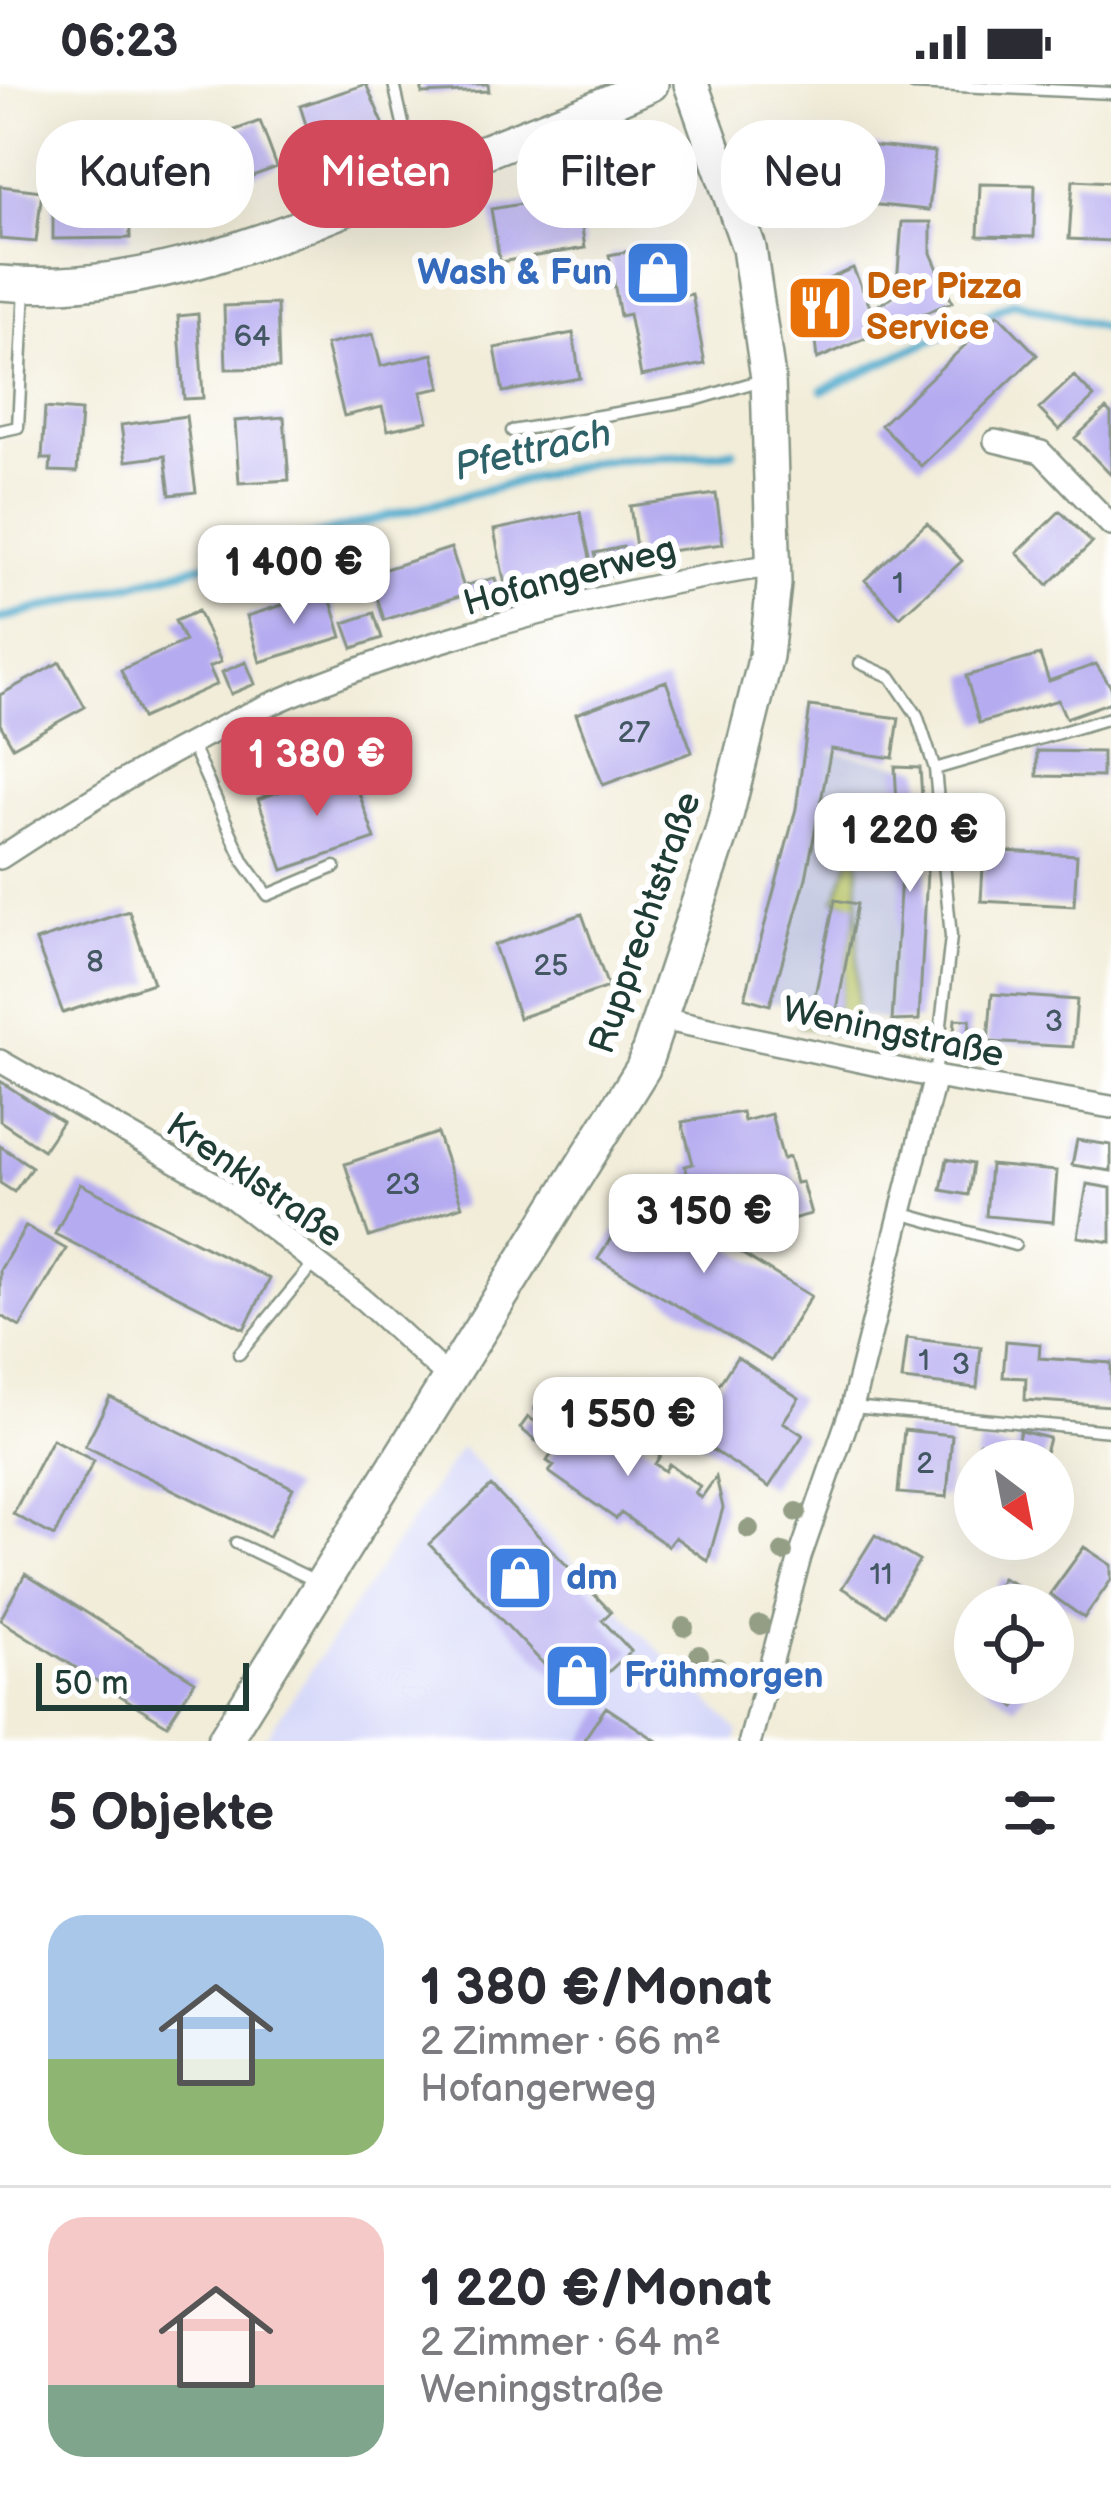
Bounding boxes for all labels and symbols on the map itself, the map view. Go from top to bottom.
shop icon: Wash & Fun [623,238,693,308]
place label: Wash & Fun [417,252,612,295]
place label: Der Pizza Service [866,266,1022,350]
restaurant icon: Der Pizza Service [785,273,855,343]
house number: 64 [234,319,270,355]
water label: Pfettrach [450,410,616,492]
pin: 1 400 € [183,525,405,627]
street label: Hofangerweg [459,528,681,626]
house number: 1 [892,566,904,602]
house number: 27 [618,715,650,751]
pin: 1 380 € [206,717,428,819]
street label: Rupprechtstraße [581,787,711,1059]
pin: 1 220 € [799,793,1021,895]
house number: 8 [86,944,104,980]
house number: 25 [534,948,568,984]
street label: Weningstraße [779,989,1007,1077]
house number: 3 [1045,1004,1063,1040]
street label: Krenklstraße [157,1104,351,1258]
house number: 23 [385,1167,421,1203]
pin: 3 150 € [593,1174,815,1276]
house number: 1 [918,1343,930,1379]
house number: 3 [952,1347,970,1383]
pin: 1 550 € [517,1377,739,1479]
north arrow [954,1440,1074,1560]
house number: 2 [916,1446,934,1482]
shop icon: dm [485,1543,555,1613]
place label: dm [566,1557,618,1600]
house number: 11 [869,1557,893,1593]
shop icon: Frühmorgen [542,1641,612,1711]
place label: Frühmorgen [624,1655,824,1698]
scale bar [36,1657,249,1710]

